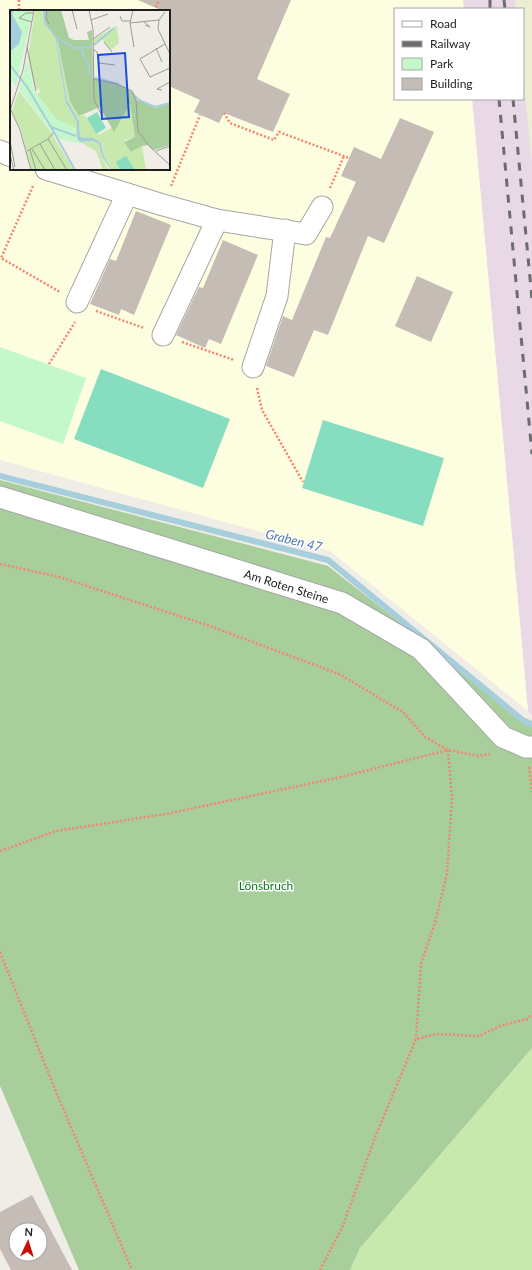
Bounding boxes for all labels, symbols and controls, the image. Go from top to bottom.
legend [394,8,524,100]
inset map [10,10,170,170]
text: Road [430,16,457,31]
text: Railway [430,36,471,51]
text: Park [430,56,454,71]
text: Building [430,76,473,91]
water label: Graben 47 [264,525,324,555]
street label: Am Roten Steine [242,566,331,606]
park label: Lönsbruch [239,878,293,893]
north arrow [8,1222,48,1262]
text: N [24,1225,33,1238]

